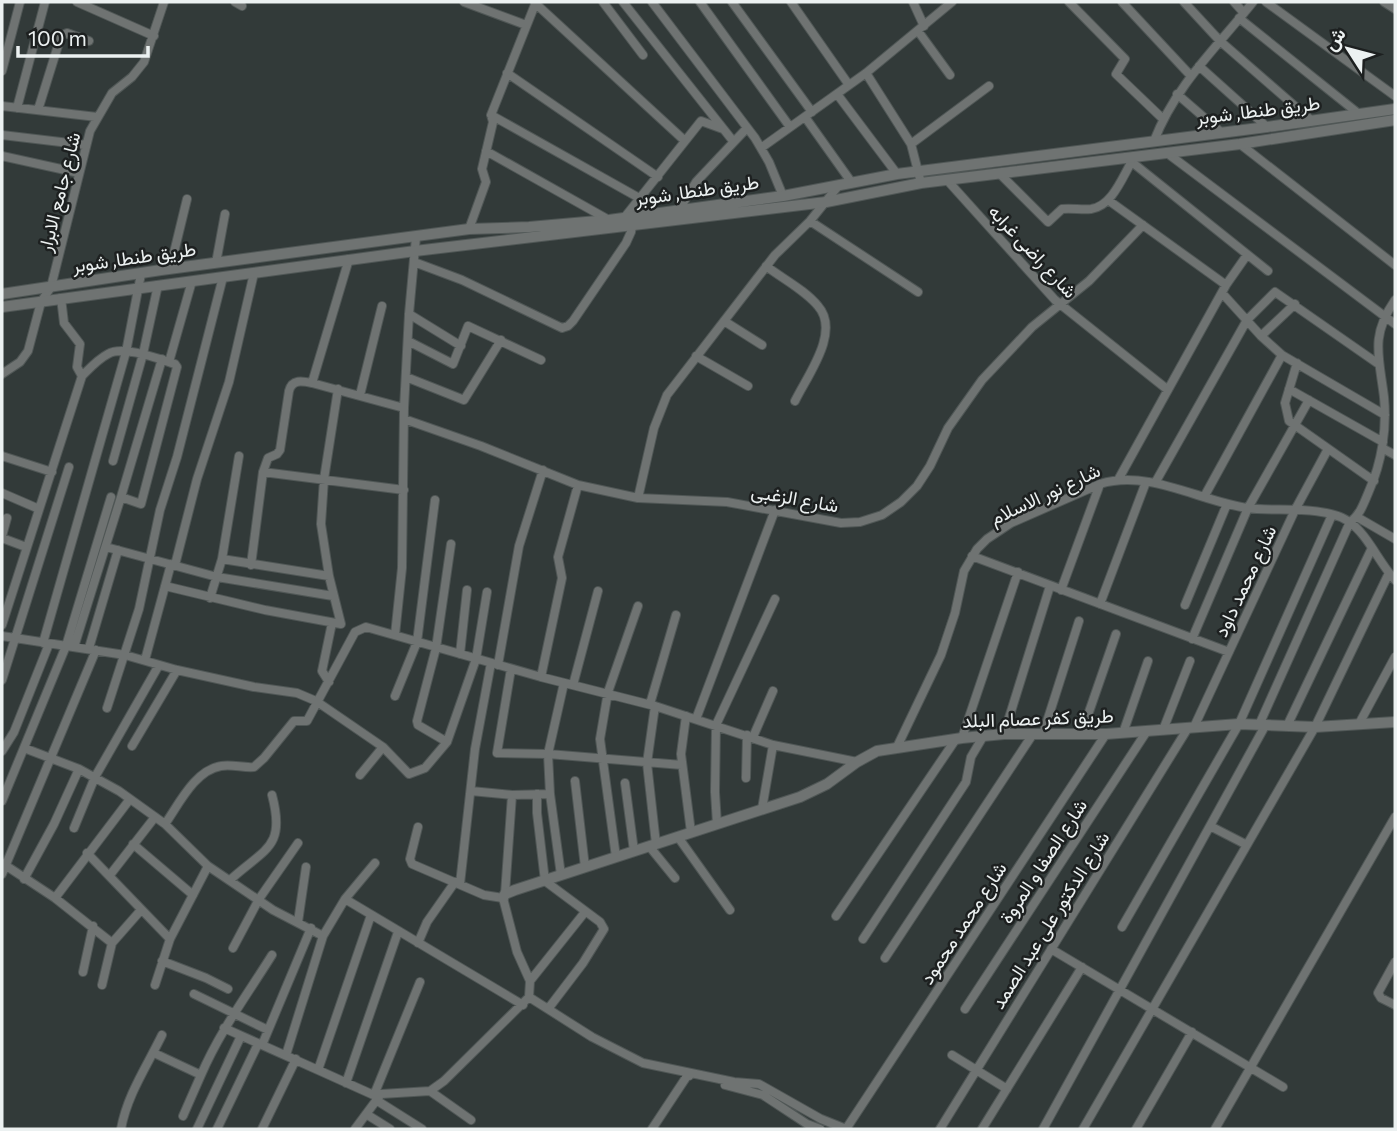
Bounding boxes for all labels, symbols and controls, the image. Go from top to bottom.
scale bar [18,14,147,58]
north arrow [1313,14,1383,84]
text: ش [1318,23,1351,55]
text: 100 m [28,25,87,50]
street label: طريق طنطا, شوبر [1194,90,1321,130]
street label: شارع جامع الابرار [32,130,87,256]
street label: طريق طنطا, شوبر [633,169,761,211]
street label: شارع راضى غرابه [983,199,1082,303]
street label: طريق طنطا, شوبر [70,236,198,278]
street label: شارع نور الاسلام [986,458,1104,531]
street label: شارع الزغبى [749,479,841,518]
street label: شارع محمد داود [1209,521,1282,641]
street label: طريق كفر عصام البلد [962,703,1114,734]
street label: شارع الصفا و المروة [994,794,1093,928]
street label: شارع الدكتور على عبد الصمد [986,827,1115,1014]
street label: شارع محمد محمود [915,857,1012,989]

